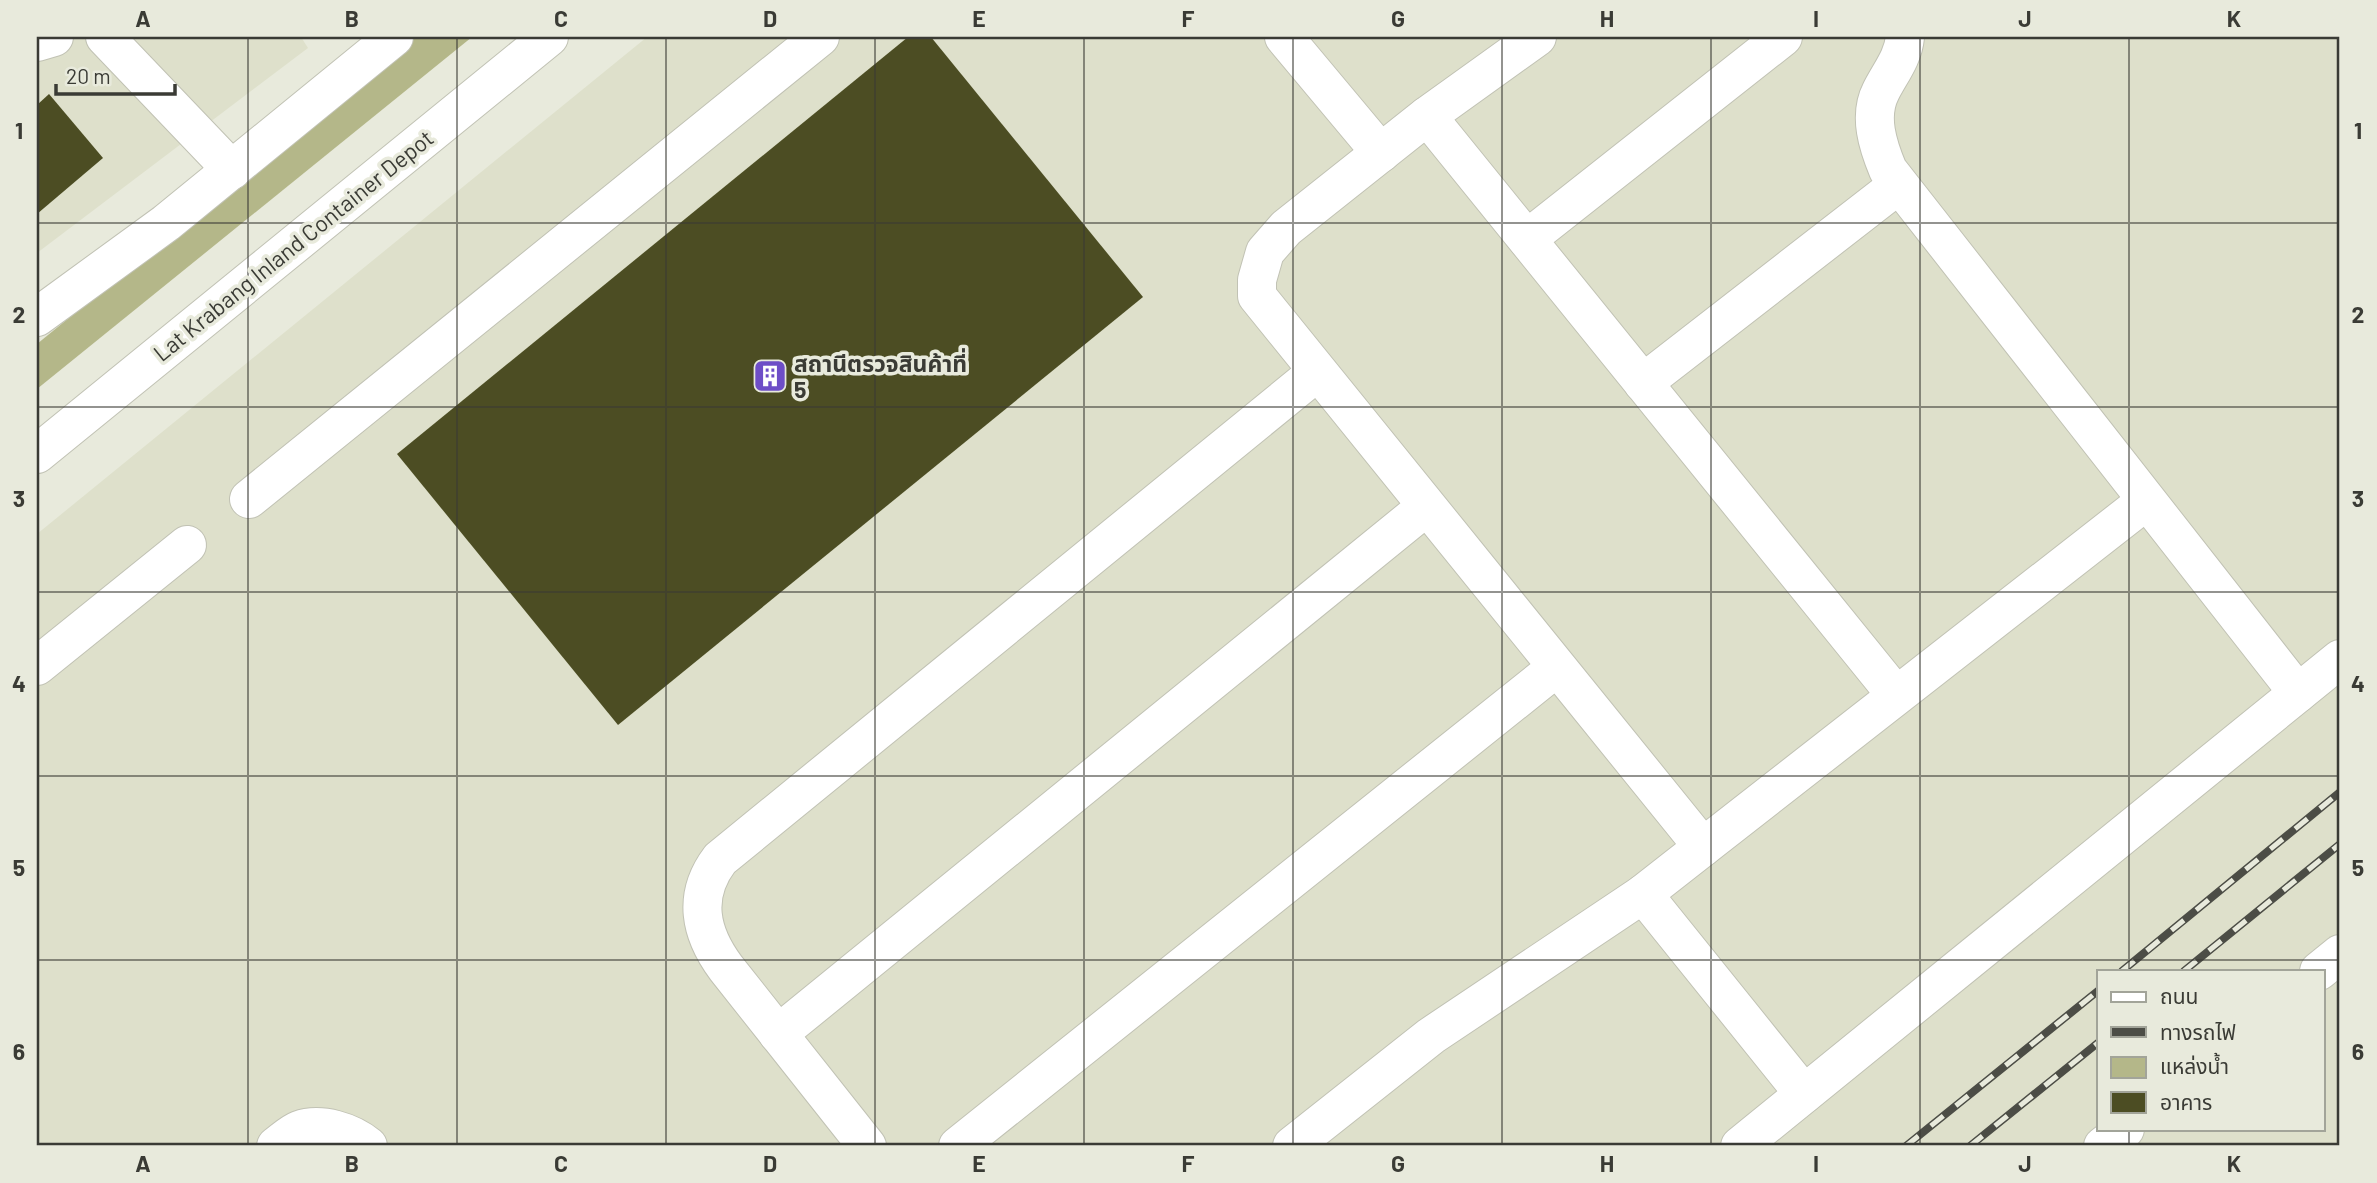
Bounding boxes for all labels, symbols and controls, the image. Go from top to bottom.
text: A [135,4,151,32]
text: B [345,4,359,32]
text: C [554,4,568,32]
text: D [763,4,777,32]
text: E [972,4,986,32]
text: F [1182,4,1195,32]
text: G [1391,4,1405,32]
text: H [1600,4,1614,32]
text: I [1813,4,1819,32]
text: J [2018,4,2032,32]
text: K [2227,4,2241,32]
scale bar [56,52,175,96]
text: 20 m [66,63,111,88]
text: 1 [15,116,23,144]
text: 1 [2354,116,2362,144]
street label: Lat Krabang Inland Container Depot [147,123,439,367]
text: 2 [13,300,25,328]
text: 2 [2352,300,2364,328]
place label: สถานีตรวจสินค้าที่ 5 [794,348,967,403]
building icon: สถานีตรวจสินค้าที่ 5 [751,357,789,395]
text: 3 [13,484,25,512]
text: 3 [2352,484,2364,512]
text: 4 [12,669,26,697]
text: 4 [2351,669,2365,697]
text: 5 [13,853,25,881]
text: 5 [2352,853,2364,881]
legend [2097,970,2324,1130]
text: ถนน [2160,983,2198,1008]
text: ทางรถไฟ [2160,1019,2236,1044]
text: 6 [13,1037,25,1065]
text: 6 [2352,1037,2364,1065]
text: แหล่งน้ำ [2160,1052,2229,1078]
text: อาคาร [2160,1089,2212,1114]
text: A [135,1149,151,1177]
text: B [345,1149,359,1177]
text: C [554,1149,568,1177]
text: D [763,1149,777,1177]
text: E [972,1149,986,1177]
text: F [1182,1149,1195,1177]
text: G [1391,1149,1405,1177]
text: H [1600,1149,1614,1177]
text: I [1813,1149,1819,1177]
text: J [2018,1149,2032,1177]
text: K [2227,1149,2241,1177]

